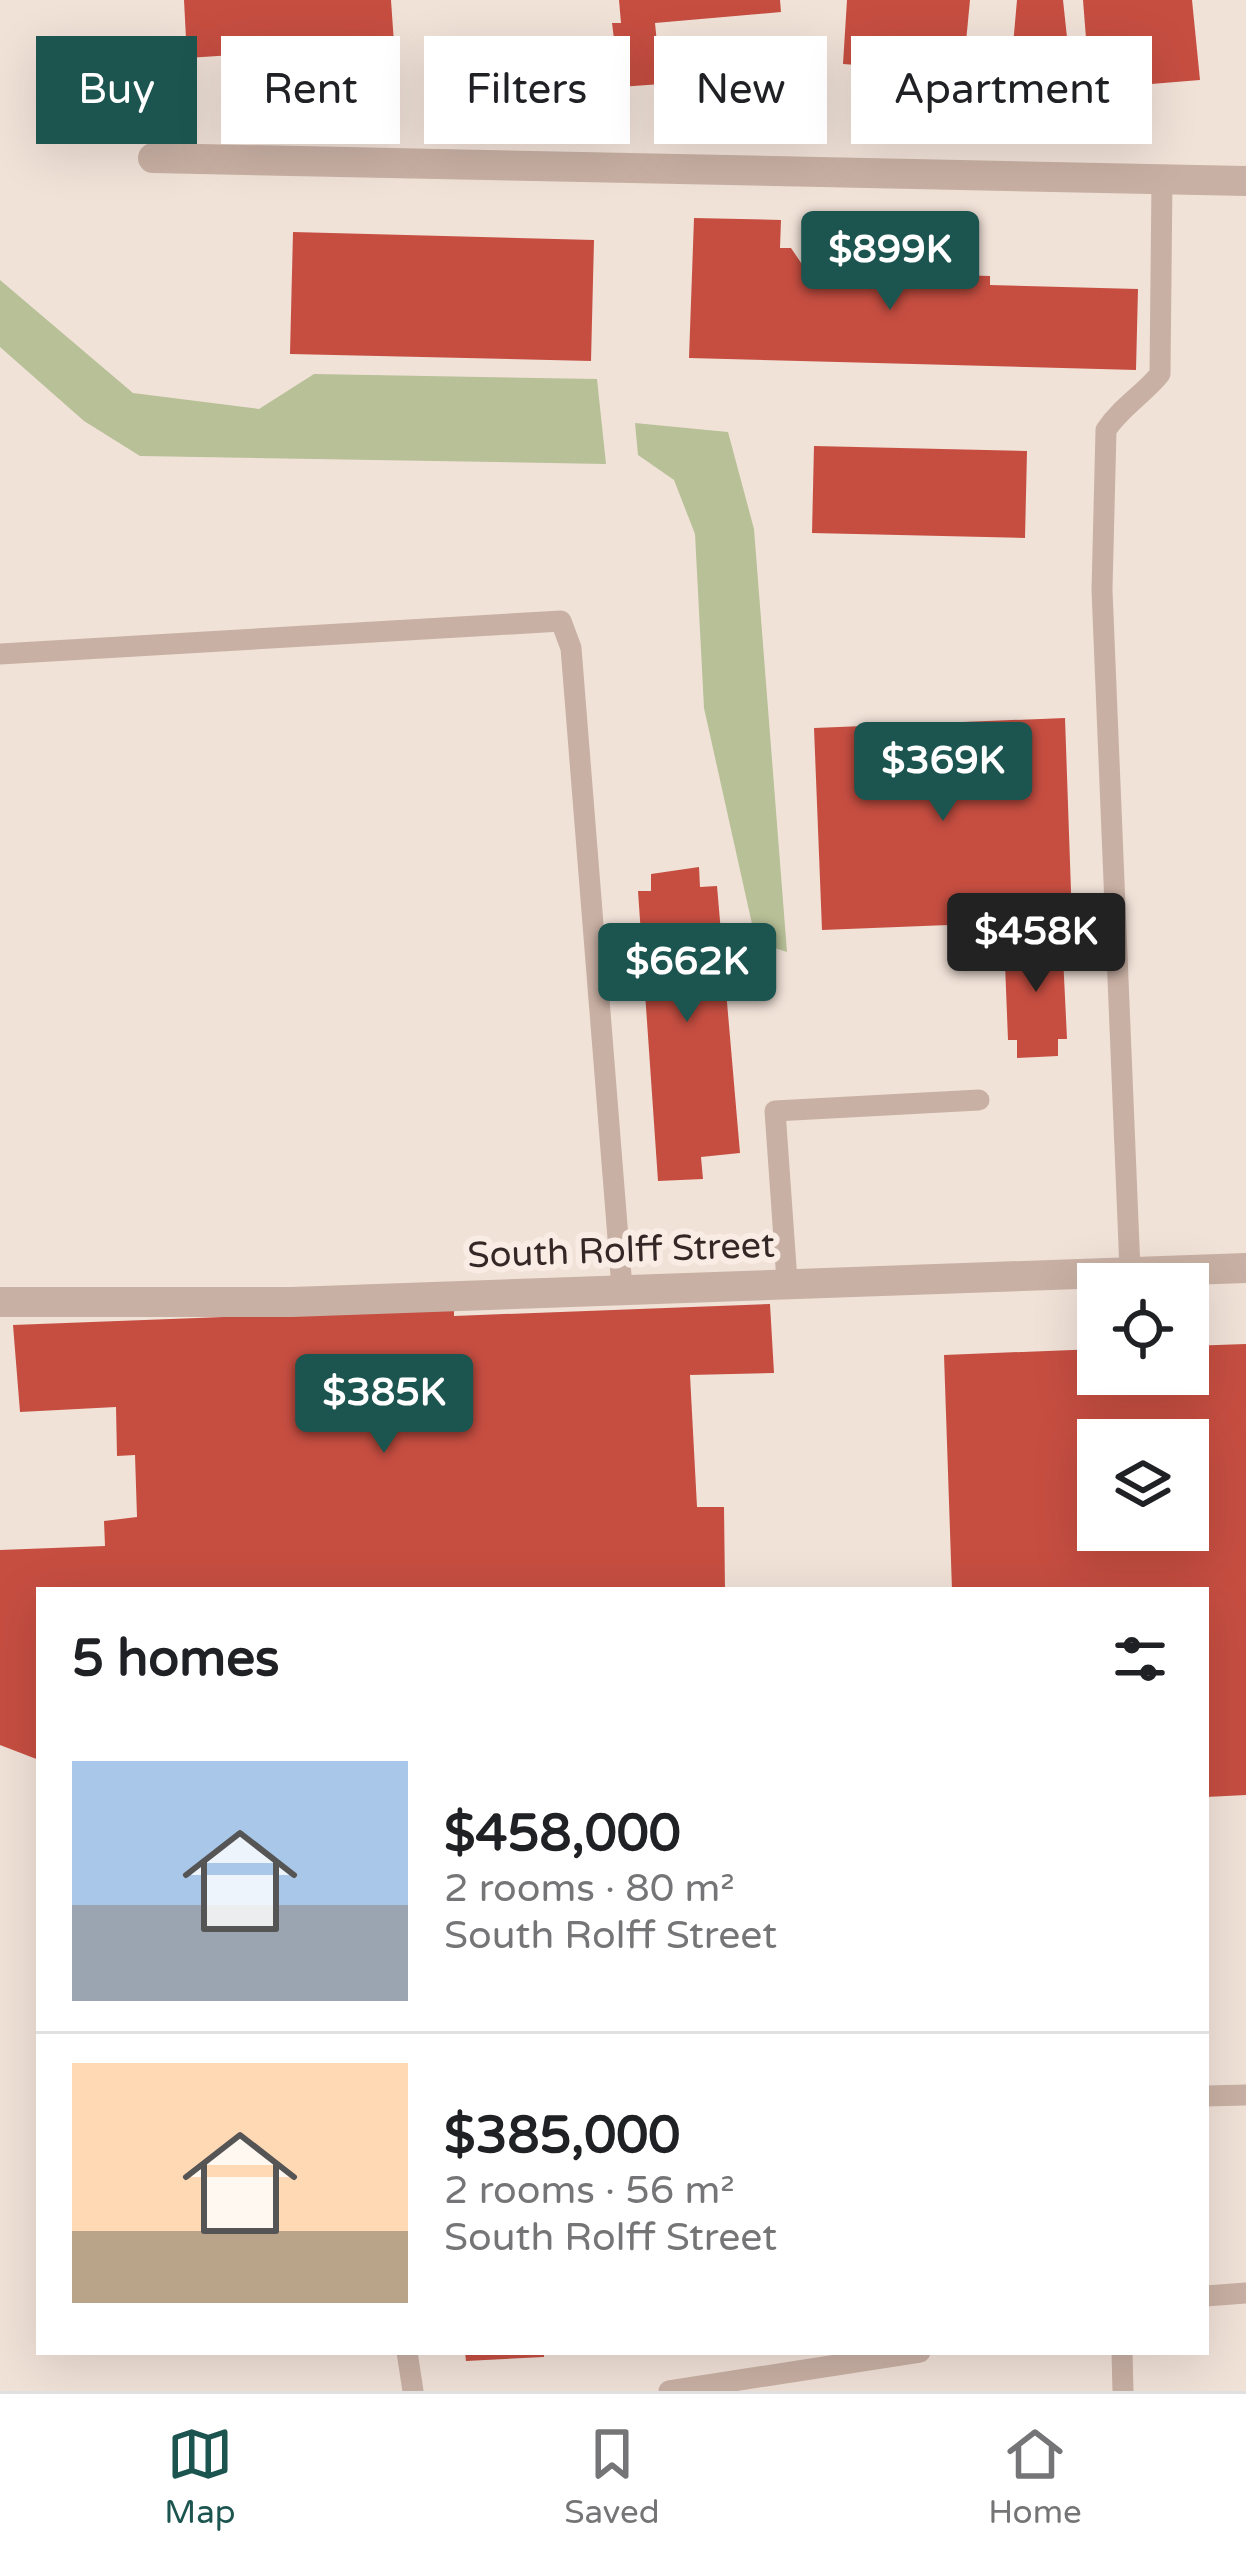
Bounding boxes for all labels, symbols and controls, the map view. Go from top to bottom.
chip: Buy [36,36,197,144]
chip: Rent [221,36,400,144]
chip: Filters [424,36,630,144]
chip: New [654,36,827,144]
chip: Apartment [851,36,1152,144]
pin: $899K [806,211,974,313]
text: $899K [828,226,952,273]
pin: $369K [859,722,1027,824]
text: $369K [881,737,1005,784]
pin: $458K [952,893,1120,995]
text: $458K [974,908,1098,955]
pin: $662K [603,923,771,1025]
text: $662K [625,938,749,985]
street label: South Rolff Street [467,1224,776,1277]
map controls [1077,1263,1209,1551]
button: locate [1077,1263,1209,1395]
pin: $385K [300,1354,468,1456]
text: $385K [322,1369,446,1416]
button: layers [1077,1419,1209,1551]
icon: filters [1107,1626,1173,1692]
text: 5 homes [72,1628,280,1690]
text: $458,000 [444,1803,681,1865]
icon: home [168,1809,312,1953]
text: 2 rooms · 80 m² [444,1865,735,1912]
text: South Rolff Street [444,1912,777,1959]
text: $385,000 [444,2105,680,2167]
icon: home [168,2111,312,2255]
text: 2 rooms · 56 m² [444,2167,735,2214]
text: South Rolff Street [444,2214,777,2261]
tab: Map [164,2421,236,2532]
tab: Saved [564,2421,660,2532]
tab: Home [988,2421,1082,2532]

